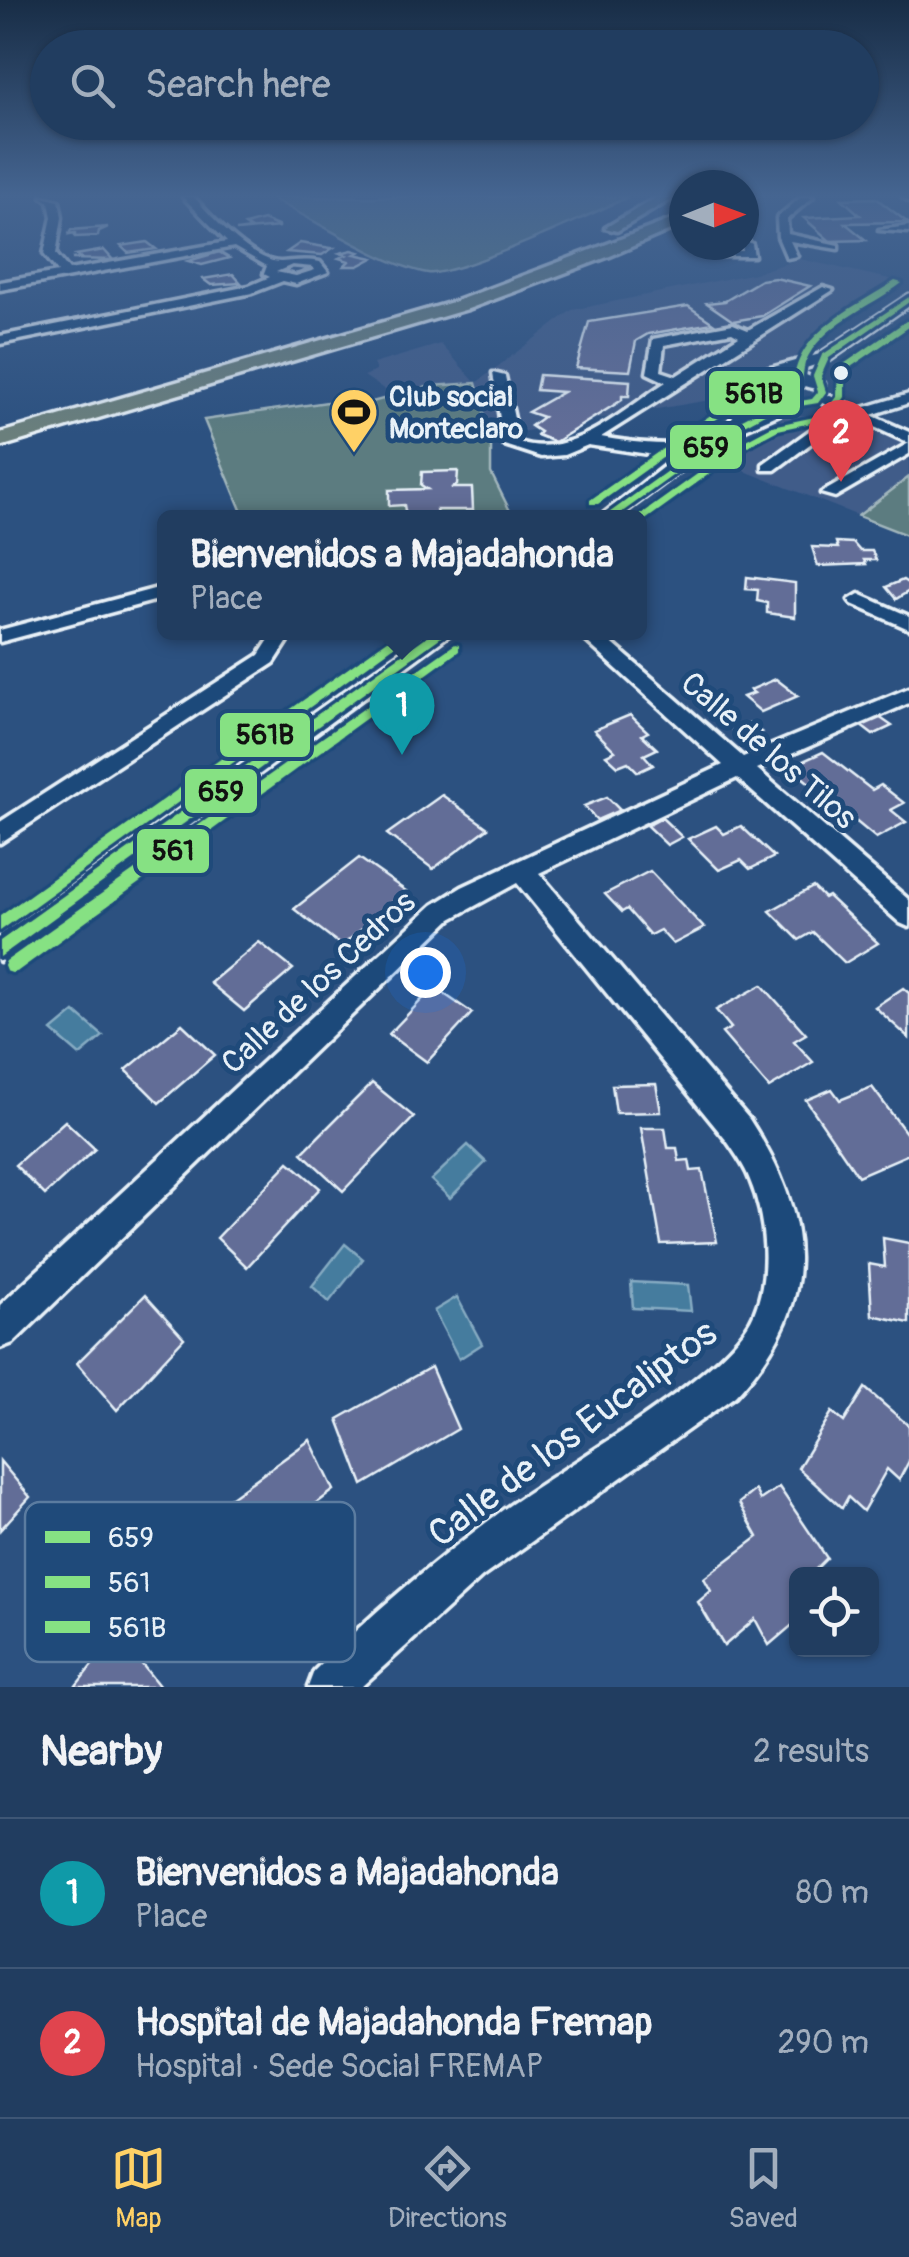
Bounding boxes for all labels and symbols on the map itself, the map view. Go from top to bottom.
north arrow [669,170,759,260]
unlabelled marker [831,363,851,383]
line badge: 561B [707,369,802,417]
text: 561B [725,377,783,412]
place label: Club social Monteclaro [389,380,523,447]
sports icon: Club social Monteclaro [328,386,380,454]
pin: 2 [808,400,874,482]
line badge: 659 [668,423,744,471]
text: 659 [683,431,729,466]
street label: Calle de los Tilos [672,664,864,838]
pin: 1 [370,672,434,755]
line badge: 561B [218,711,312,759]
text: 561B [236,718,294,753]
line badge: 659 [183,767,259,815]
text: 659 [198,775,244,810]
line badge: 561 [135,827,211,875]
text: 561 [152,834,194,869]
street label: Calle de los Cedros [213,883,424,1083]
your location [400,947,451,998]
street label: Calle de los Eucaliptos [419,1310,726,1558]
legend [25,1502,355,1662]
text: 659 [108,1521,154,1556]
text: 561 [108,1566,150,1601]
text: 561B [108,1611,166,1646]

